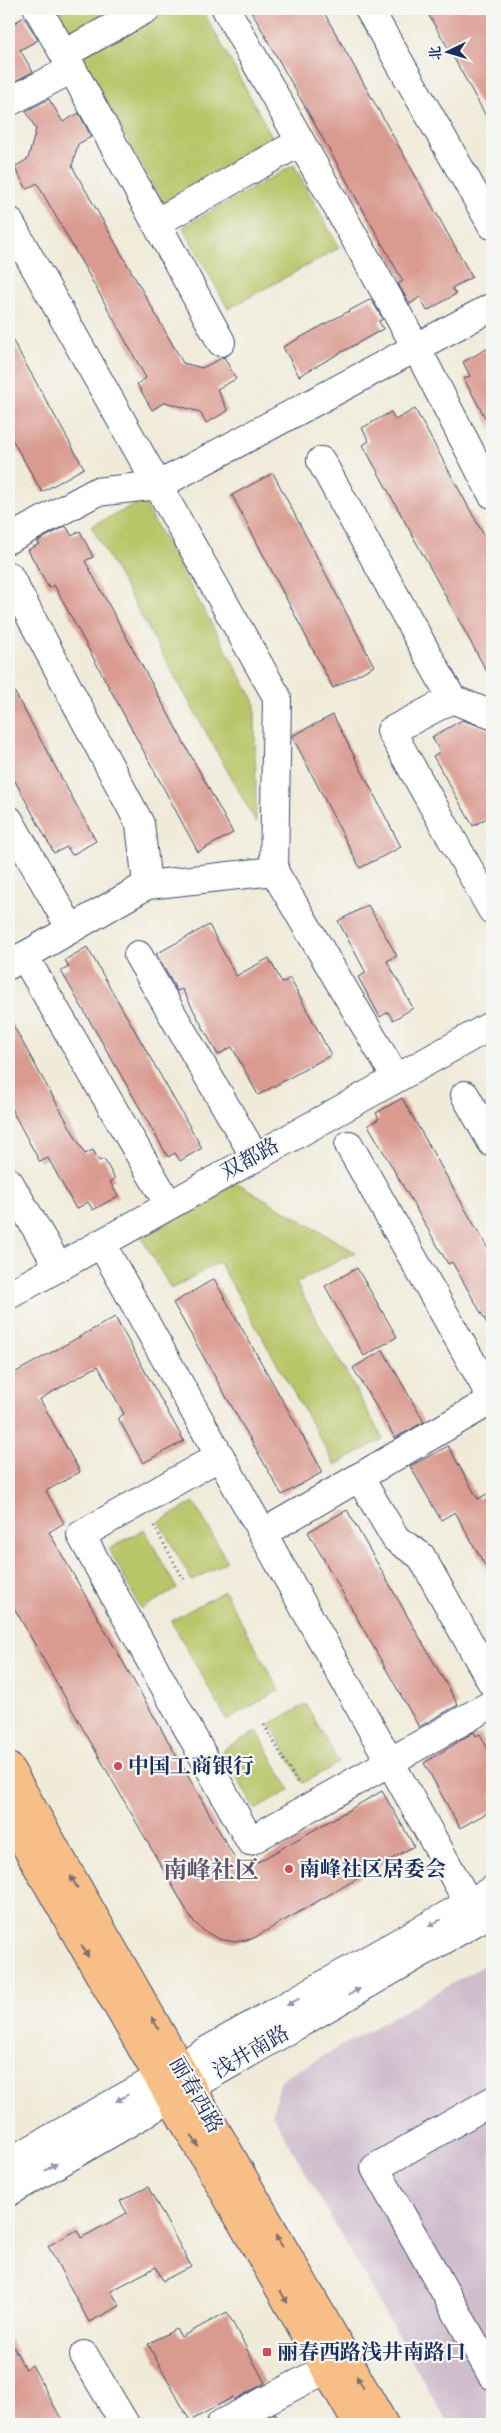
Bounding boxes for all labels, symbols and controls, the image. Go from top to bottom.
north arrow [424,28,474,78]
text: 北 [425,45,446,61]
street label: 双都路 [215,1131,285,1187]
place label: 中国工商银行 [128,1752,254,1781]
marker: 中国工商银行 [112,1760,124,1772]
district label: 南峰社区 [163,1854,259,1887]
place label: 南峰社区居委会 [299,1855,446,1884]
marker: 南峰社区居委会 [283,1863,295,1875]
one-way arrow [70,1875,79,1888]
one-way arrow [427,1919,442,1927]
one-way arrow [81,1944,90,1957]
one-way arrow [347,1988,362,1996]
one-way arrow [285,1998,300,2006]
one-way arrow [151,2015,159,2030]
street label: 浅井南路 [207,2018,295,2086]
street label: 丽春西路 [162,2051,230,2139]
one-way arrow [114,2094,129,2102]
one-way arrow [190,2135,199,2148]
one-way arrow [44,2163,58,2172]
one-way arrow [275,2233,283,2248]
one-way arrow [280,2291,289,2304]
place label: 丽春西路浅井南路口 [277,2338,466,2367]
marker: 丽春西路浅井南路口 [261,2346,273,2358]
one-way arrow [355,2375,364,2389]

